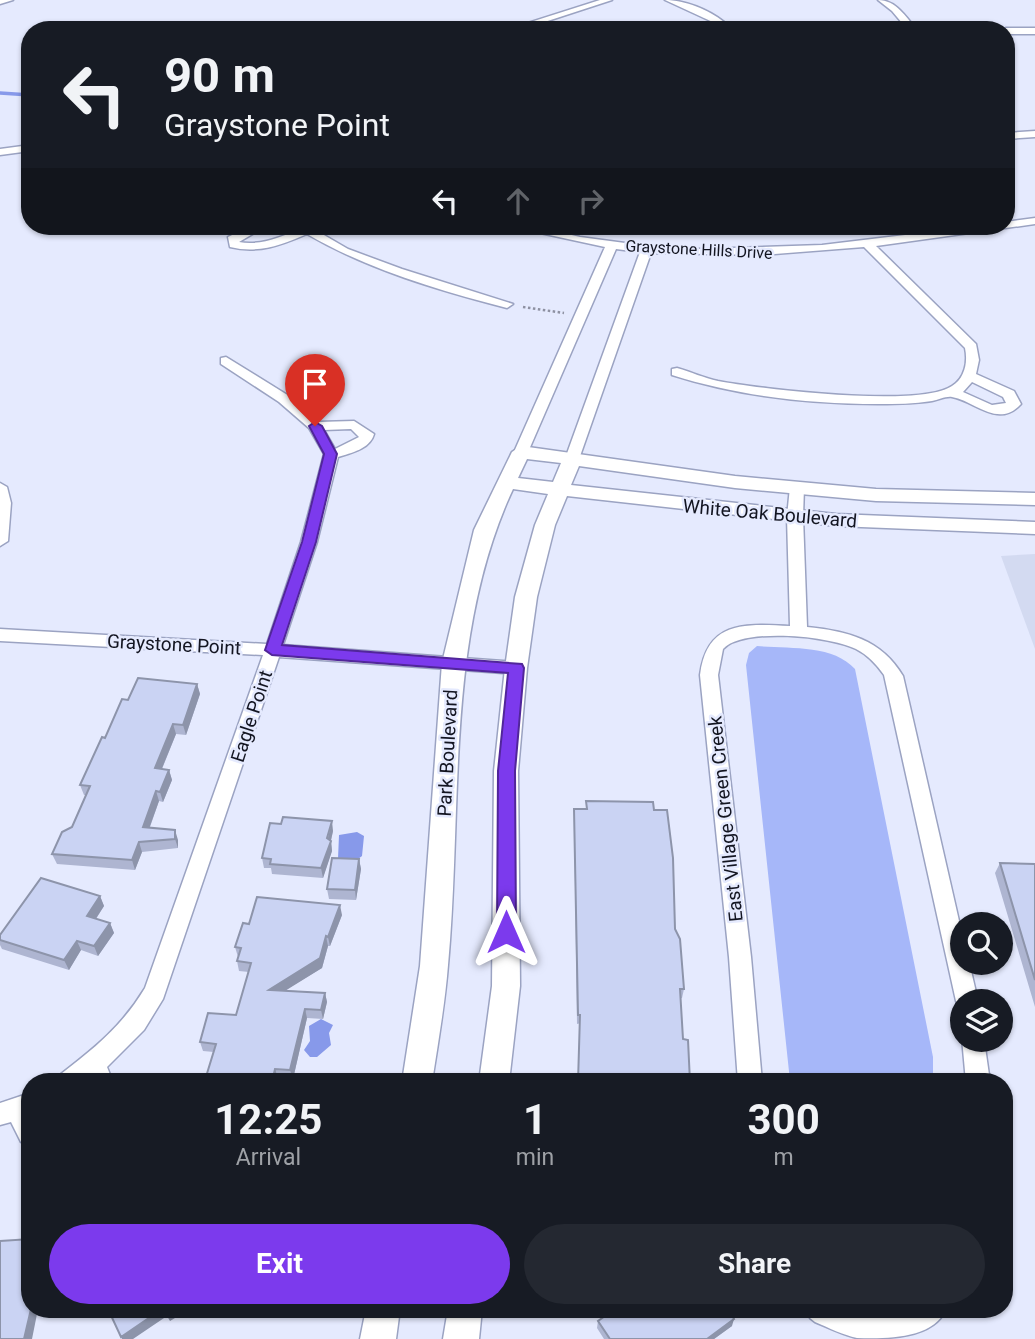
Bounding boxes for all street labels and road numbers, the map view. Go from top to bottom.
street label: Graystone Hills Drive [625,236,773,263]
street label: White Oak Boulevard [682,494,858,533]
street label: Graystone Point [106,630,242,659]
street label: Eagle Point [226,667,277,765]
street label: Park Boulevard [433,689,462,817]
street label: East Village Green Creek [703,715,748,923]

